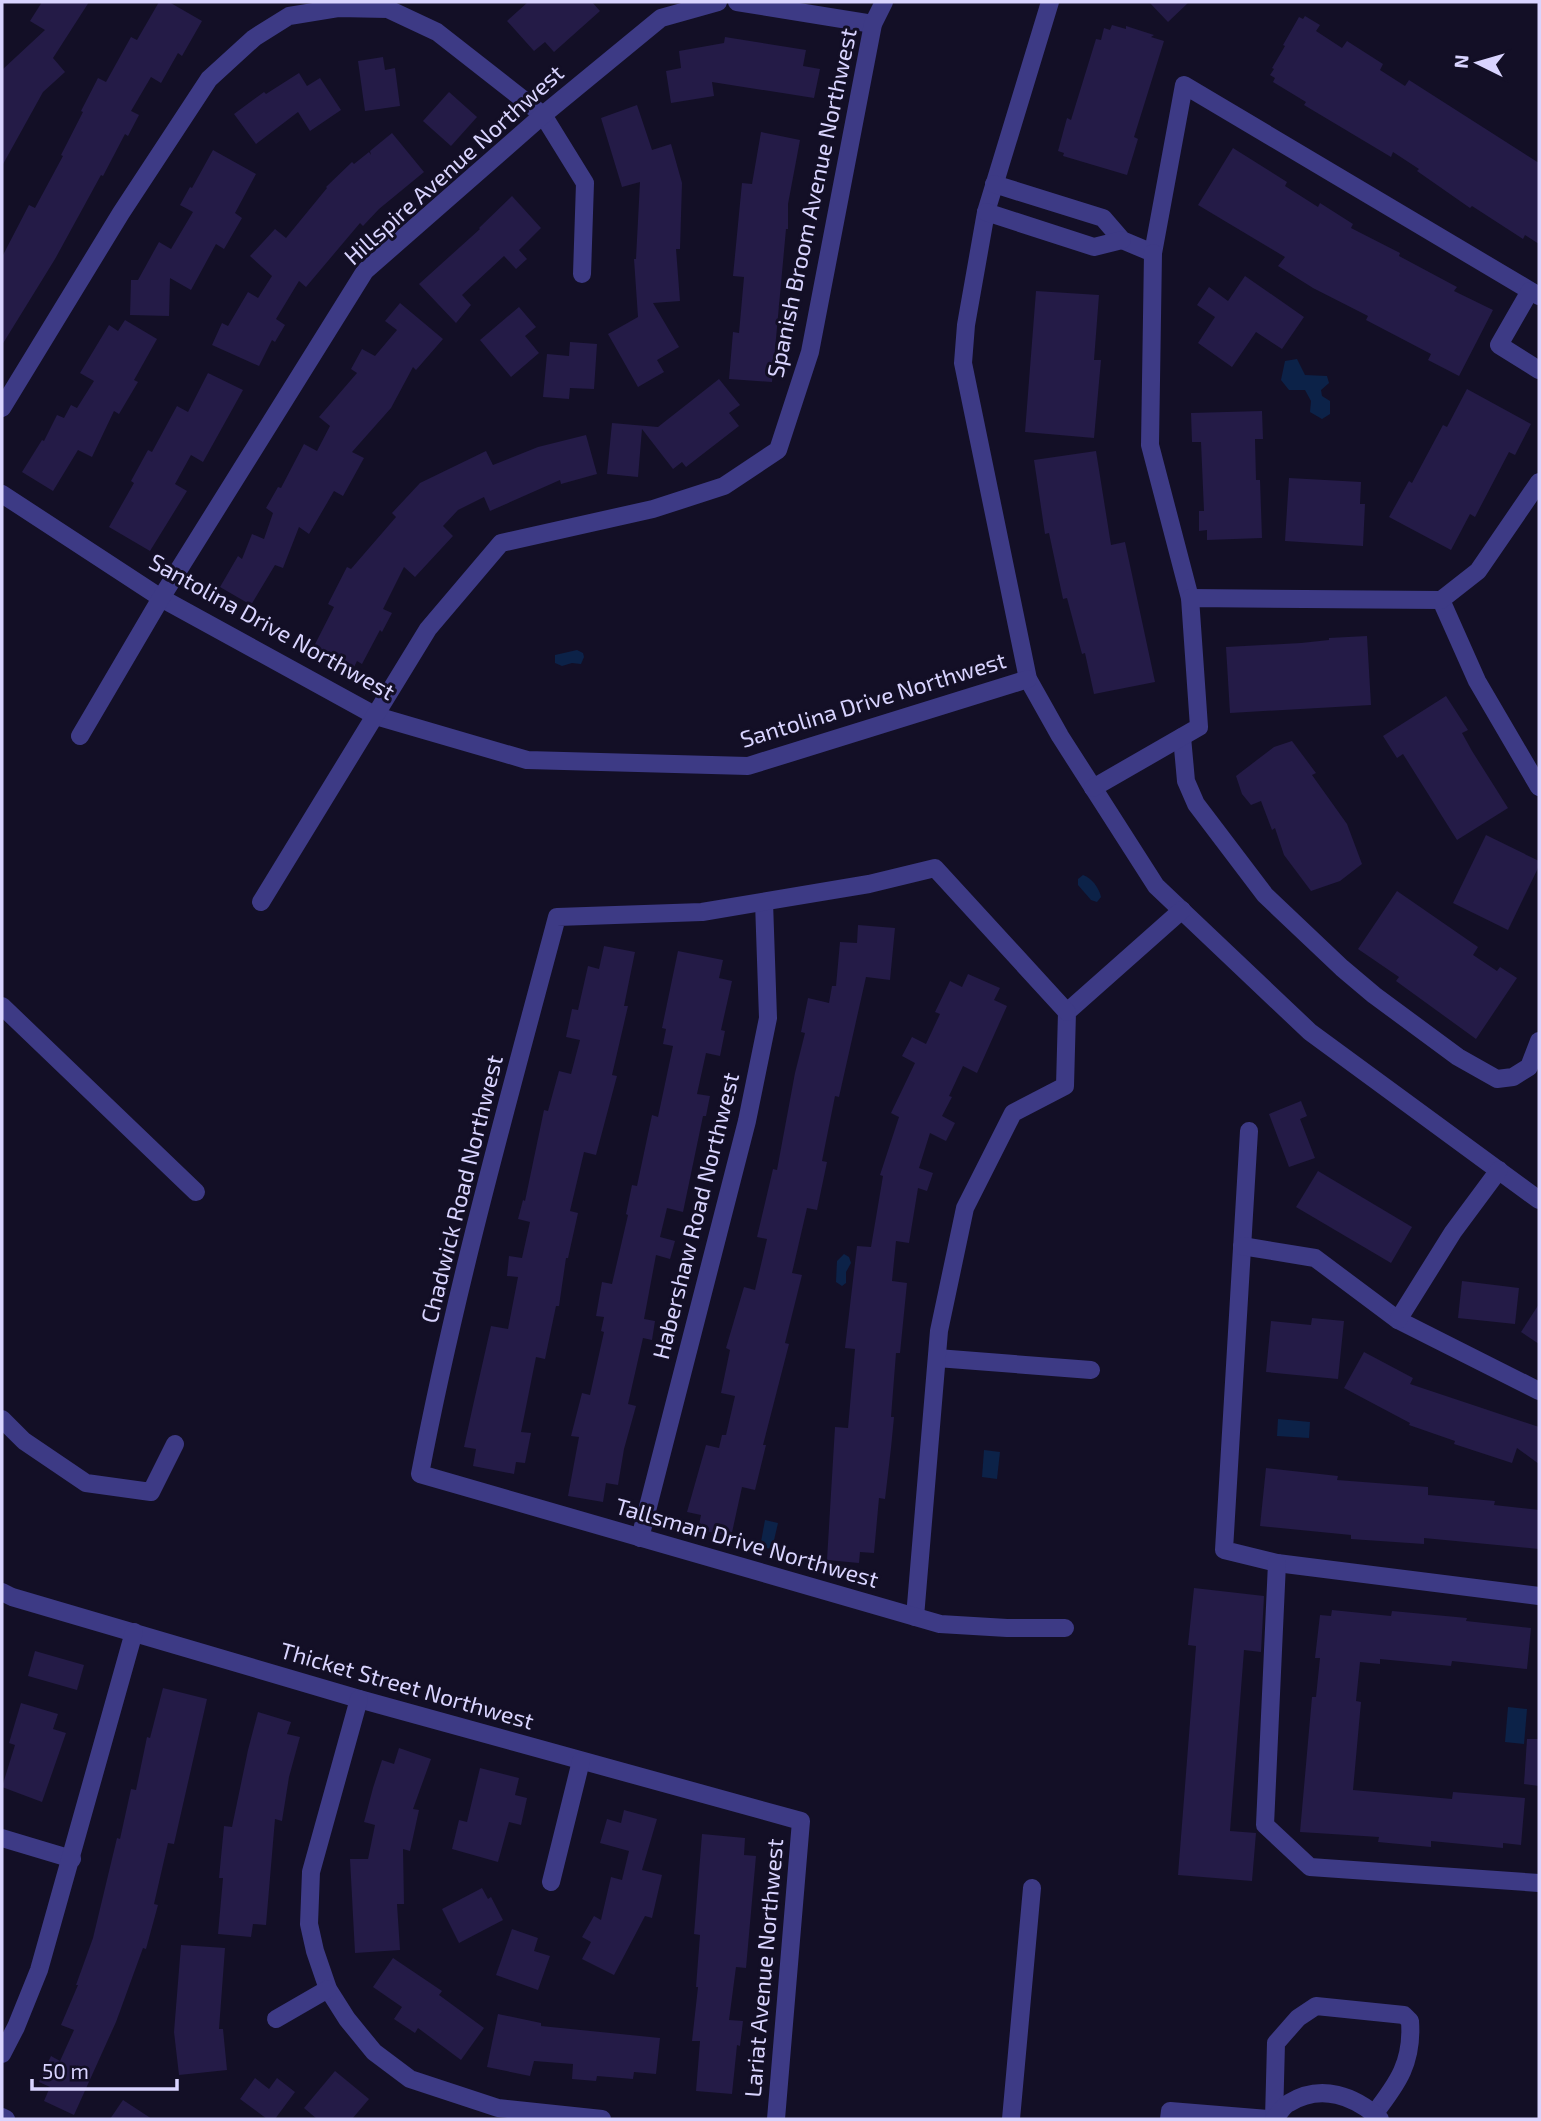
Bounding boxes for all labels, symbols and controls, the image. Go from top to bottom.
street label: Spanish Broom Avenue Northwest [760,25,862,380]
north arrow [1443,28,1513,98]
text: N [1449,54,1473,69]
street label: Hillspire Avenue Northwest [338,58,569,270]
street label: Santolina Drive Northwest [145,547,400,705]
street label: Santolina Drive Northwest [736,645,1009,753]
street label: Chadwick Road Northwest [414,1052,508,1326]
street label: Habershaw Road Northwest [646,1069,744,1362]
street label: Tallsman Drive Northwest [612,1491,882,1593]
street label: Thicket Street Northwest [277,1635,538,1735]
street label: Lariat Avenue Northwest [738,1837,788,2099]
scale bar [32,2048,177,2092]
text: 50 m [42,2058,89,2083]

